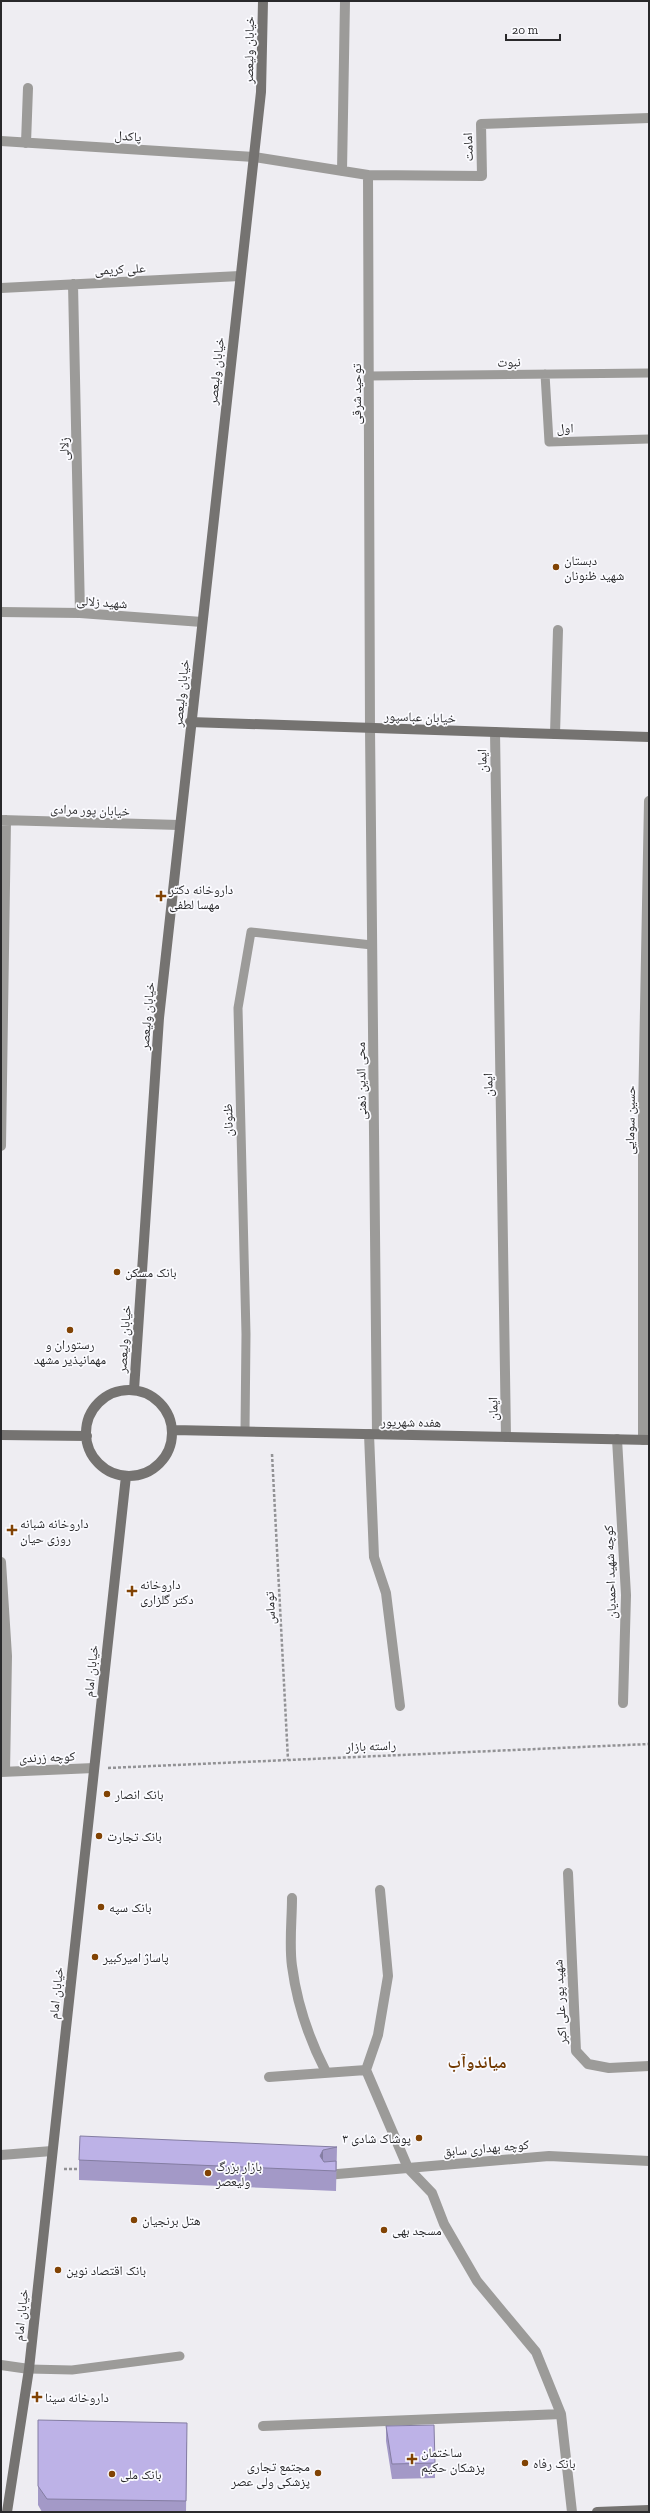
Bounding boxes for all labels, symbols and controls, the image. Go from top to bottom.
street label: خیابان ولیعصر [241,16,258,85]
scale bar [506,16,560,42]
text: 20 m [512,23,539,37]
street label: پاکدل [114,128,142,146]
street label: امامت [460,132,476,162]
street label: علی کریمی [94,260,146,279]
street label: خیابان ولیعصر [205,336,228,407]
street label: نبوت [497,354,521,371]
street label: توحید شرقی [349,363,365,424]
street label: اول [556,420,574,437]
street label: زلالی [56,437,73,461]
place label: دبستان شهید ظنونان [564,553,624,584]
marker: دبستان شهید ظنونان [551,562,561,572]
street label: شهید زلالی [76,593,128,612]
street label: خیابان ولیعصر [170,658,193,729]
street label: خیابان عباسپور [383,708,456,727]
street label: ایمان [474,749,491,773]
street label: خیابان پور مرادی [50,801,130,820]
place label: داروخانه دکتر مهسا لطفی [168,882,233,913]
marker: داروخانه دکتر مهسا لطفی [156,891,166,901]
street label: خیابان ولیعصر [136,981,158,1052]
street label: محی الدین ذهنی [353,1042,370,1120]
street label: ایمان [480,1073,497,1097]
street label: حسین سومایی [622,1085,639,1155]
street label: ظنونان [220,1103,237,1137]
place label: بانک مسکن [125,1265,177,1281]
marker: بانک مسکن [112,1267,122,1277]
street label: خیابان ولیعصر [114,1305,135,1374]
marker: رستوران و مهمانپذیر مشهد [65,1325,75,1335]
place label: رستوران و مهمانپذیر مشهد [34,1337,106,1368]
street label: ایمان [485,1397,502,1421]
street label: هفده شهریور [380,1414,441,1431]
place label: داروخانه شبانه روزی حیان [20,1516,89,1547]
street label: کوچه شهید احمدیان [601,1524,620,1619]
marker: داروخانه شبانه روزی حیان [7,1525,17,1535]
place label: داروخانه دکتر گلزاری [140,1577,194,1608]
marker: داروخانه دکتر گلزاری [127,1586,137,1596]
street label: توماس [262,1591,279,1625]
street label: خیابان امام [81,1644,102,1698]
street label: راسته بازار [345,1738,396,1755]
street label: کوچه زرندی [19,1748,76,1766]
place label: بانک انصار [114,1787,164,1803]
marker: بانک انصار [102,1789,112,1799]
place label: بانک تجارت [107,1829,162,1845]
marker: بانک تجارت [94,1831,104,1841]
place label: بانک سپه [109,1900,152,1916]
marker: بانک سپه [96,1902,106,1912]
place label: پاساژ امیرکبیر [102,1950,169,1966]
marker: پاساژ امیرکبیر [90,1952,100,1962]
street label: شهید پور علی اکبر [550,1959,571,2046]
street label: خیابان امام [46,1966,67,2020]
district label: میاندوآب [448,2052,506,2073]
place label: پوشاک شادی ۳ [342,2131,411,2147]
marker: پوشاک شادی ۳ [414,2133,424,2143]
street label: کوچه بهداری سابق [442,2137,530,2160]
place label: بازار بزرگ ولیعصر [215,2159,262,2190]
marker: بازار بزرگ ولیعصر [203,2168,213,2178]
place label: هتل برنجیان [142,2213,201,2229]
marker: هتل برنجیان [129,2215,139,2225]
place label: مسجد بهی [392,2223,442,2239]
marker: مسجد بهی [379,2225,389,2235]
place label: بانک اقتصاد نوین [66,2263,146,2279]
marker: بانک اقتصاد نوین [53,2265,63,2275]
street label: خیابان امام [11,2288,32,2342]
place label: داروخانه سینا [45,2390,109,2406]
marker: داروخانه سینا [32,2392,42,2402]
place label: ساختمان پزشکان حکیم [421,2445,485,2476]
marker: ساختمان پزشکان حکیم [406,2453,418,2465]
place label: بانک رفاه [533,2456,576,2472]
marker: بانک رفاه [520,2458,530,2468]
place label: مجتمع تجاری پزشکی ولی عصر [230,2459,310,2490]
place label: بانک ملی [120,2467,162,2483]
marker: مجتمع تجاری پزشکی ولی عصر [313,2468,323,2478]
marker: بانک ملی [107,2469,117,2479]

